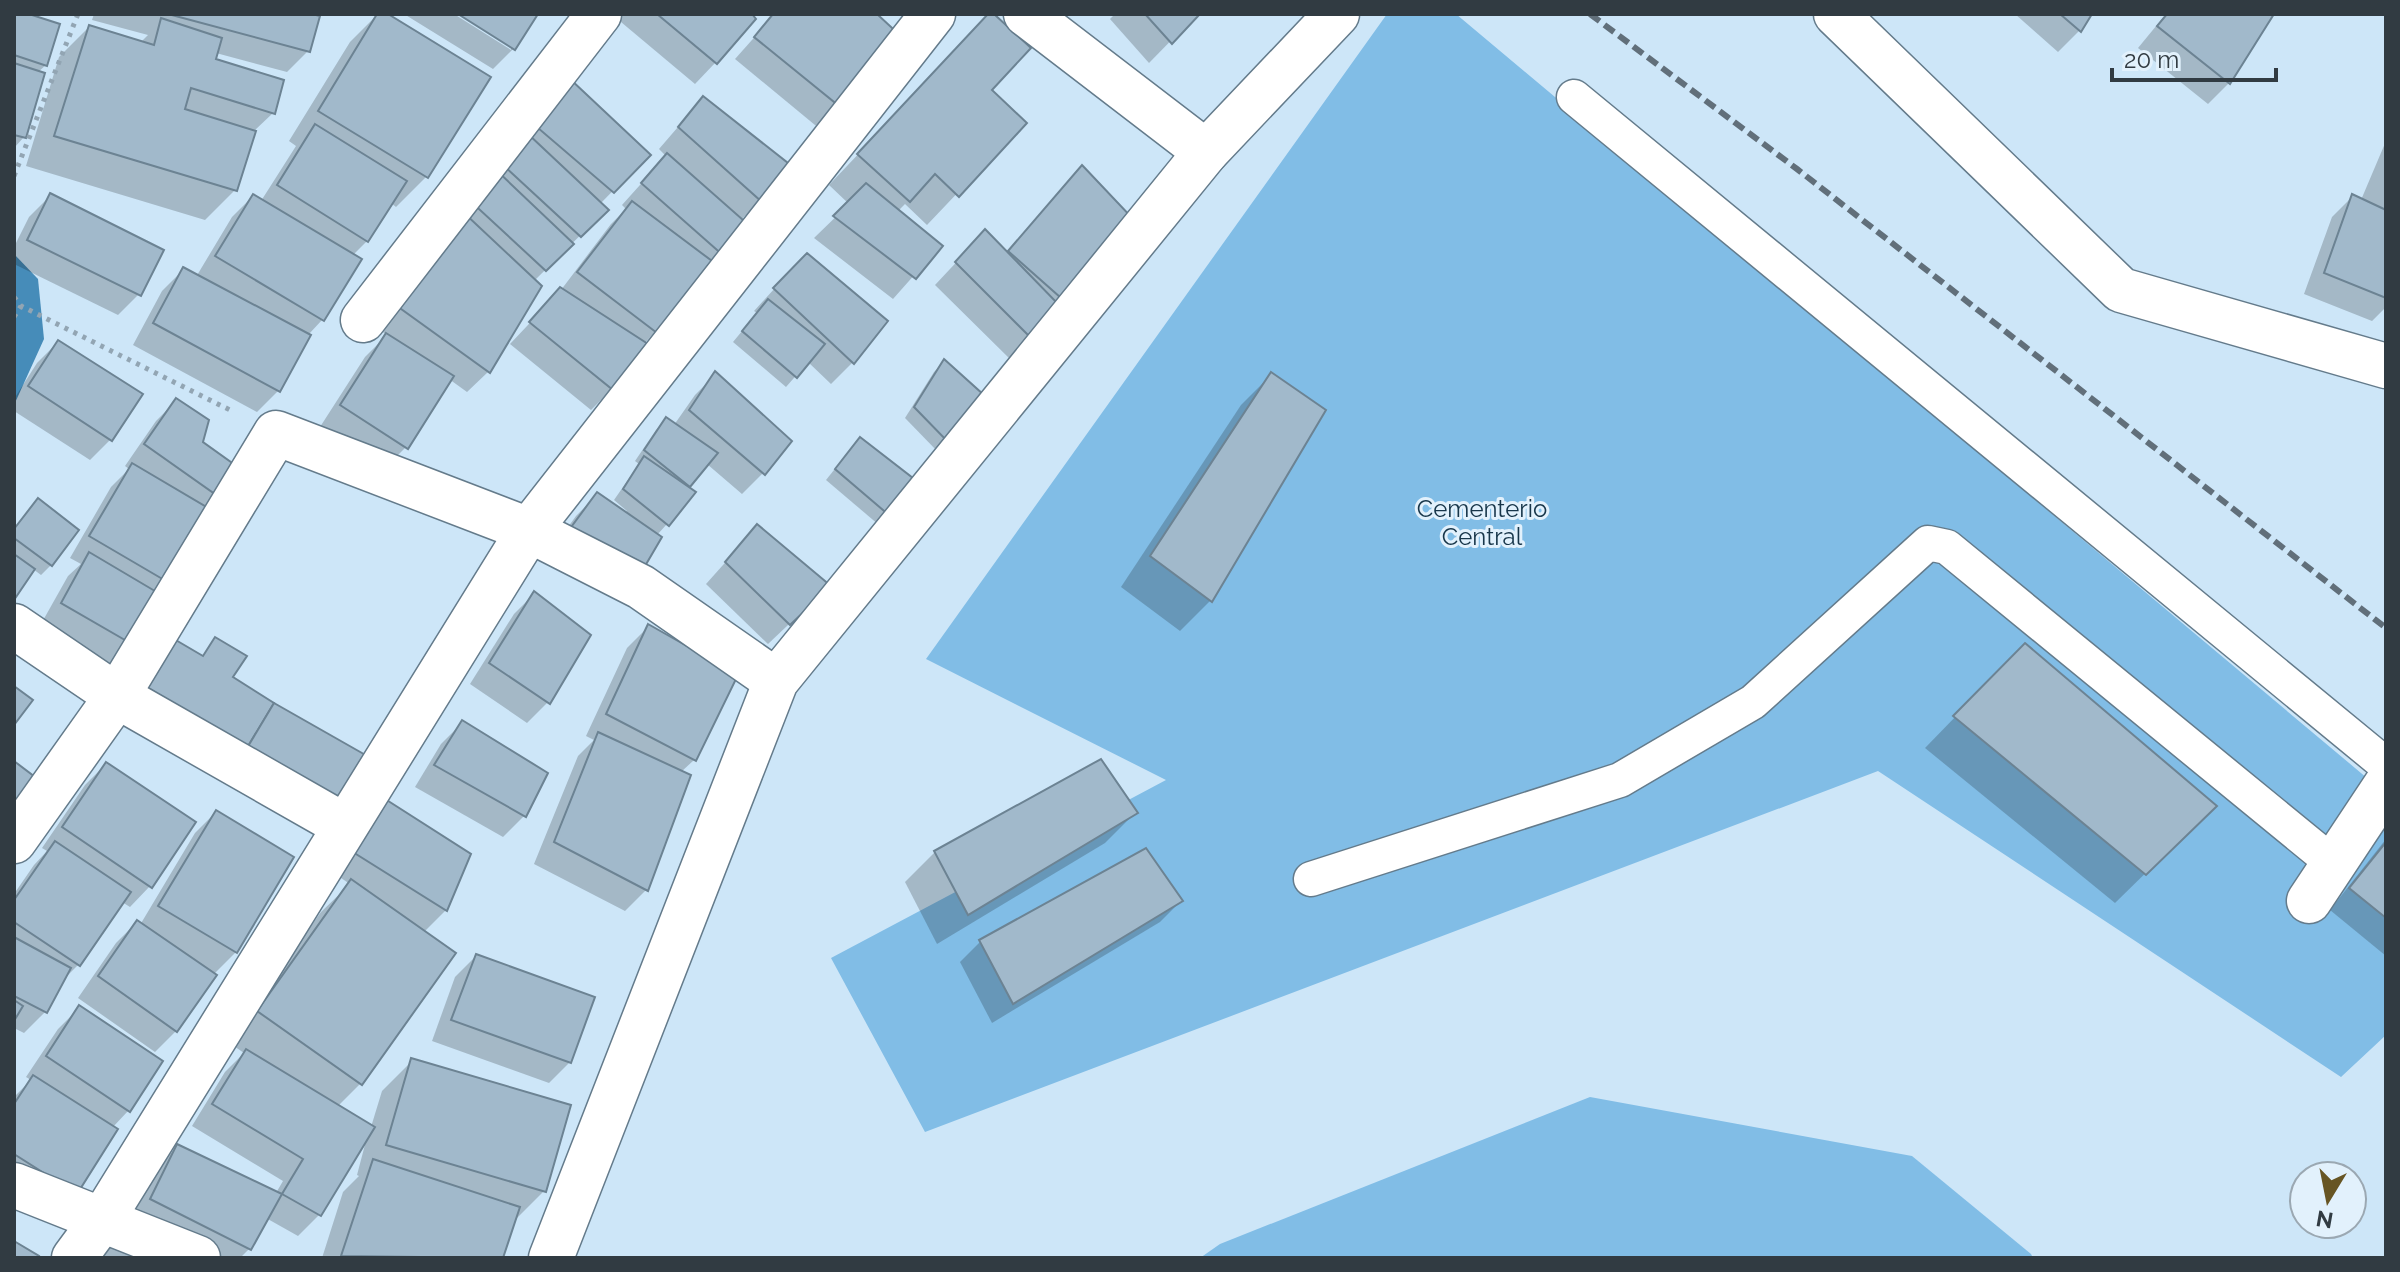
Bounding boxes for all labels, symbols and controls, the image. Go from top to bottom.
scale bar [2112,32,2276,82]
text: 20 m [2124,45,2179,74]
park label: Cementerio Central [1417,494,1547,551]
north arrow [2288,1160,2368,1240]
text: N [2314,1205,2335,1234]

